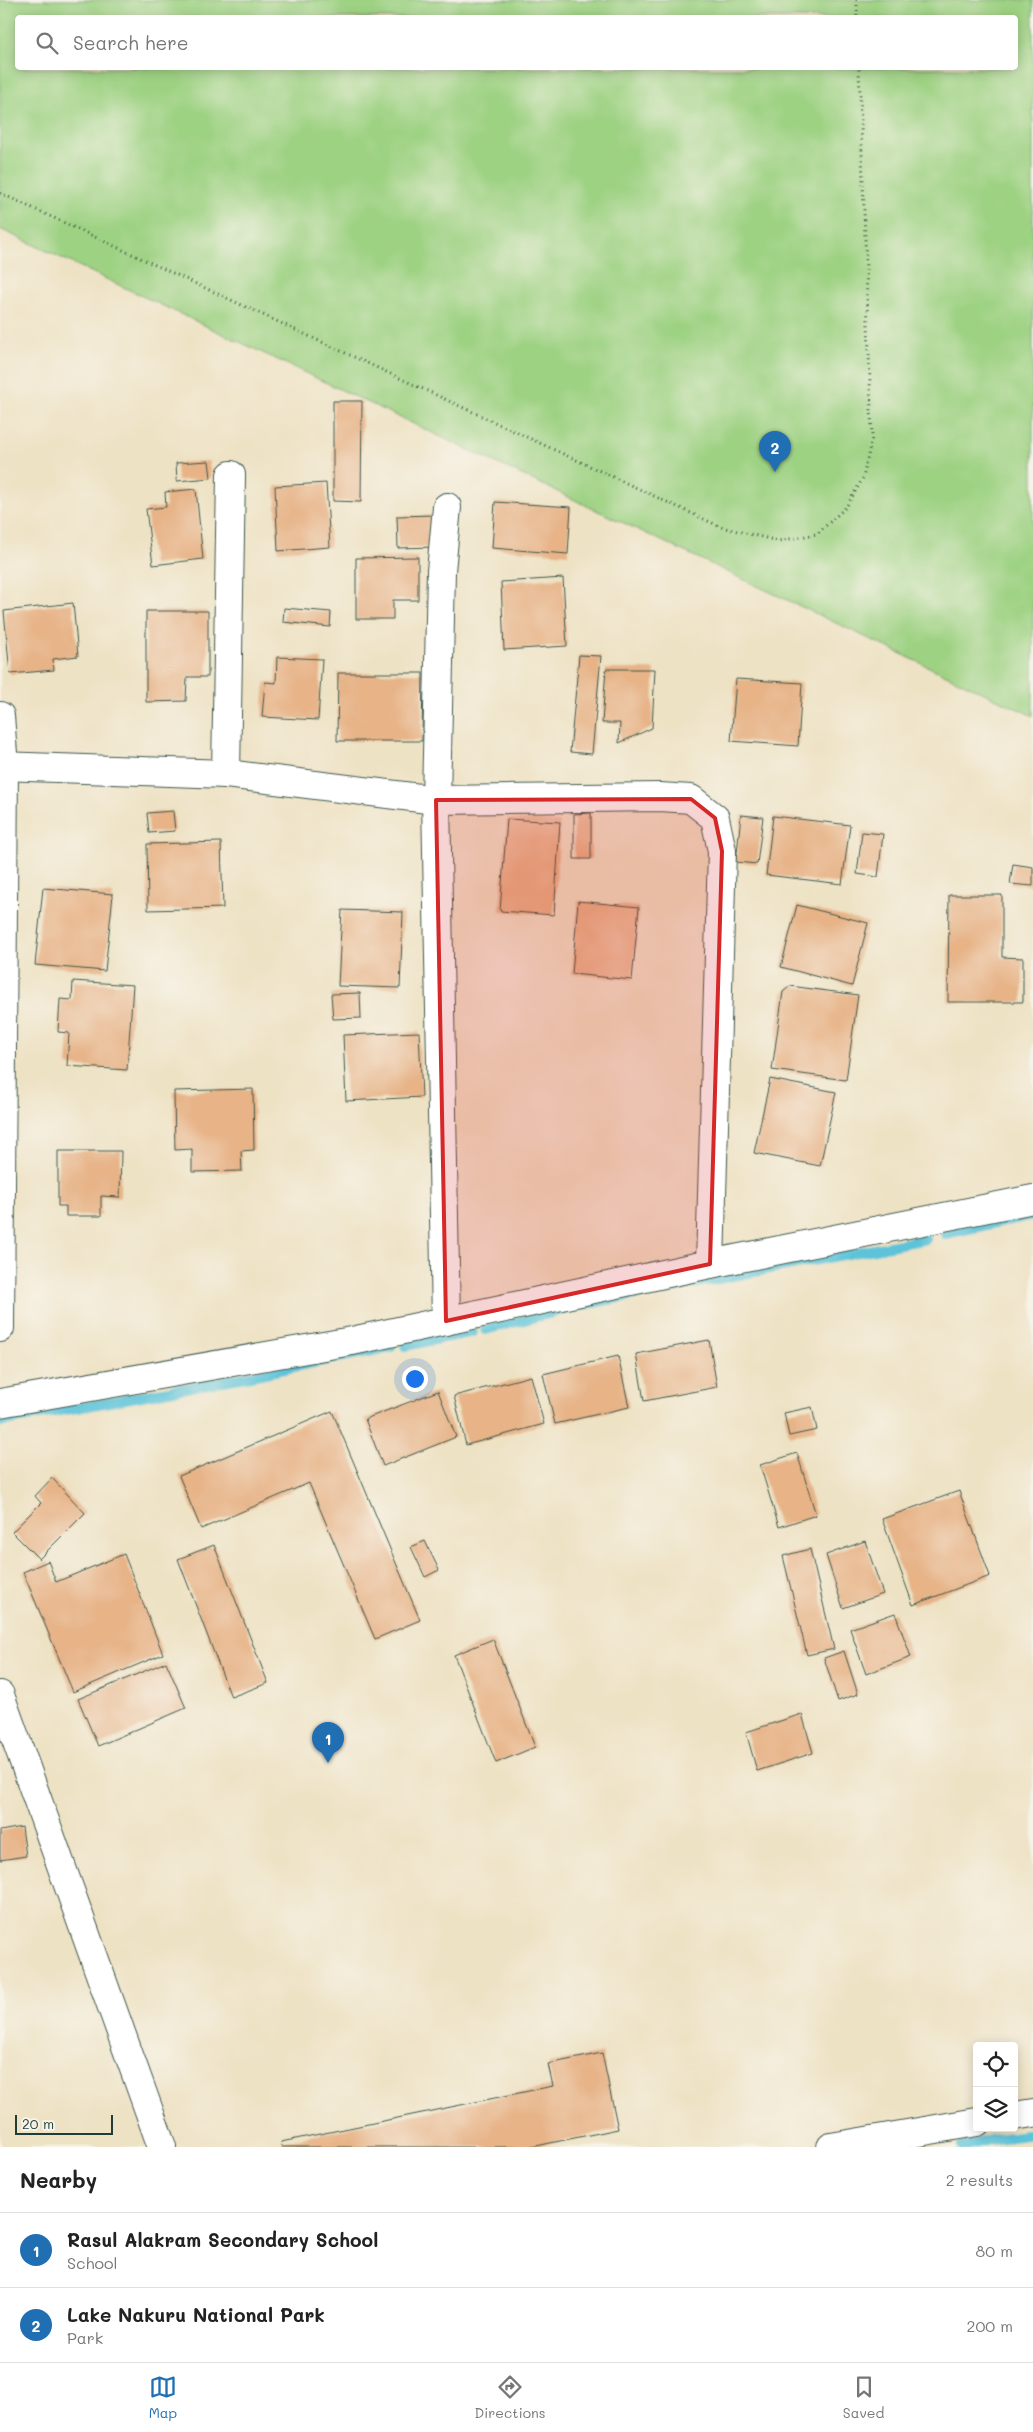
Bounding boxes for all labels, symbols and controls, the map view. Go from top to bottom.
search box [15,15,1018,70]
icon: search [33,29,61,57]
text: Search here [73,30,189,55]
pin: 2 [759,431,791,472]
your location [402,1366,428,1392]
pin: 1 [312,1722,344,1763]
map controls [973,2042,1018,2132]
button: locate [973,2042,1018,2087]
button: layers [973,2087,1018,2132]
scale bar [15,2112,112,2135]
text: 20 m [22,2114,54,2133]
text: Nearby [20,2166,97,2193]
text: 2 results [946,2169,1013,2190]
text: Rasul Alakram Secondary School [67,2227,378,2252]
text: 1 [32,2240,40,2261]
text: 80 m [976,2240,1013,2261]
text: School [67,2252,117,2273]
text: Lake Nakuru National Park [67,2302,325,2327]
text: 2 [32,2315,40,2336]
text: 200 m [966,2315,1013,2336]
text: Park [67,2327,103,2348]
tab: Map [149,2373,177,2422]
tab: Directions [474,2373,546,2422]
tab: Saved [843,2373,884,2422]

